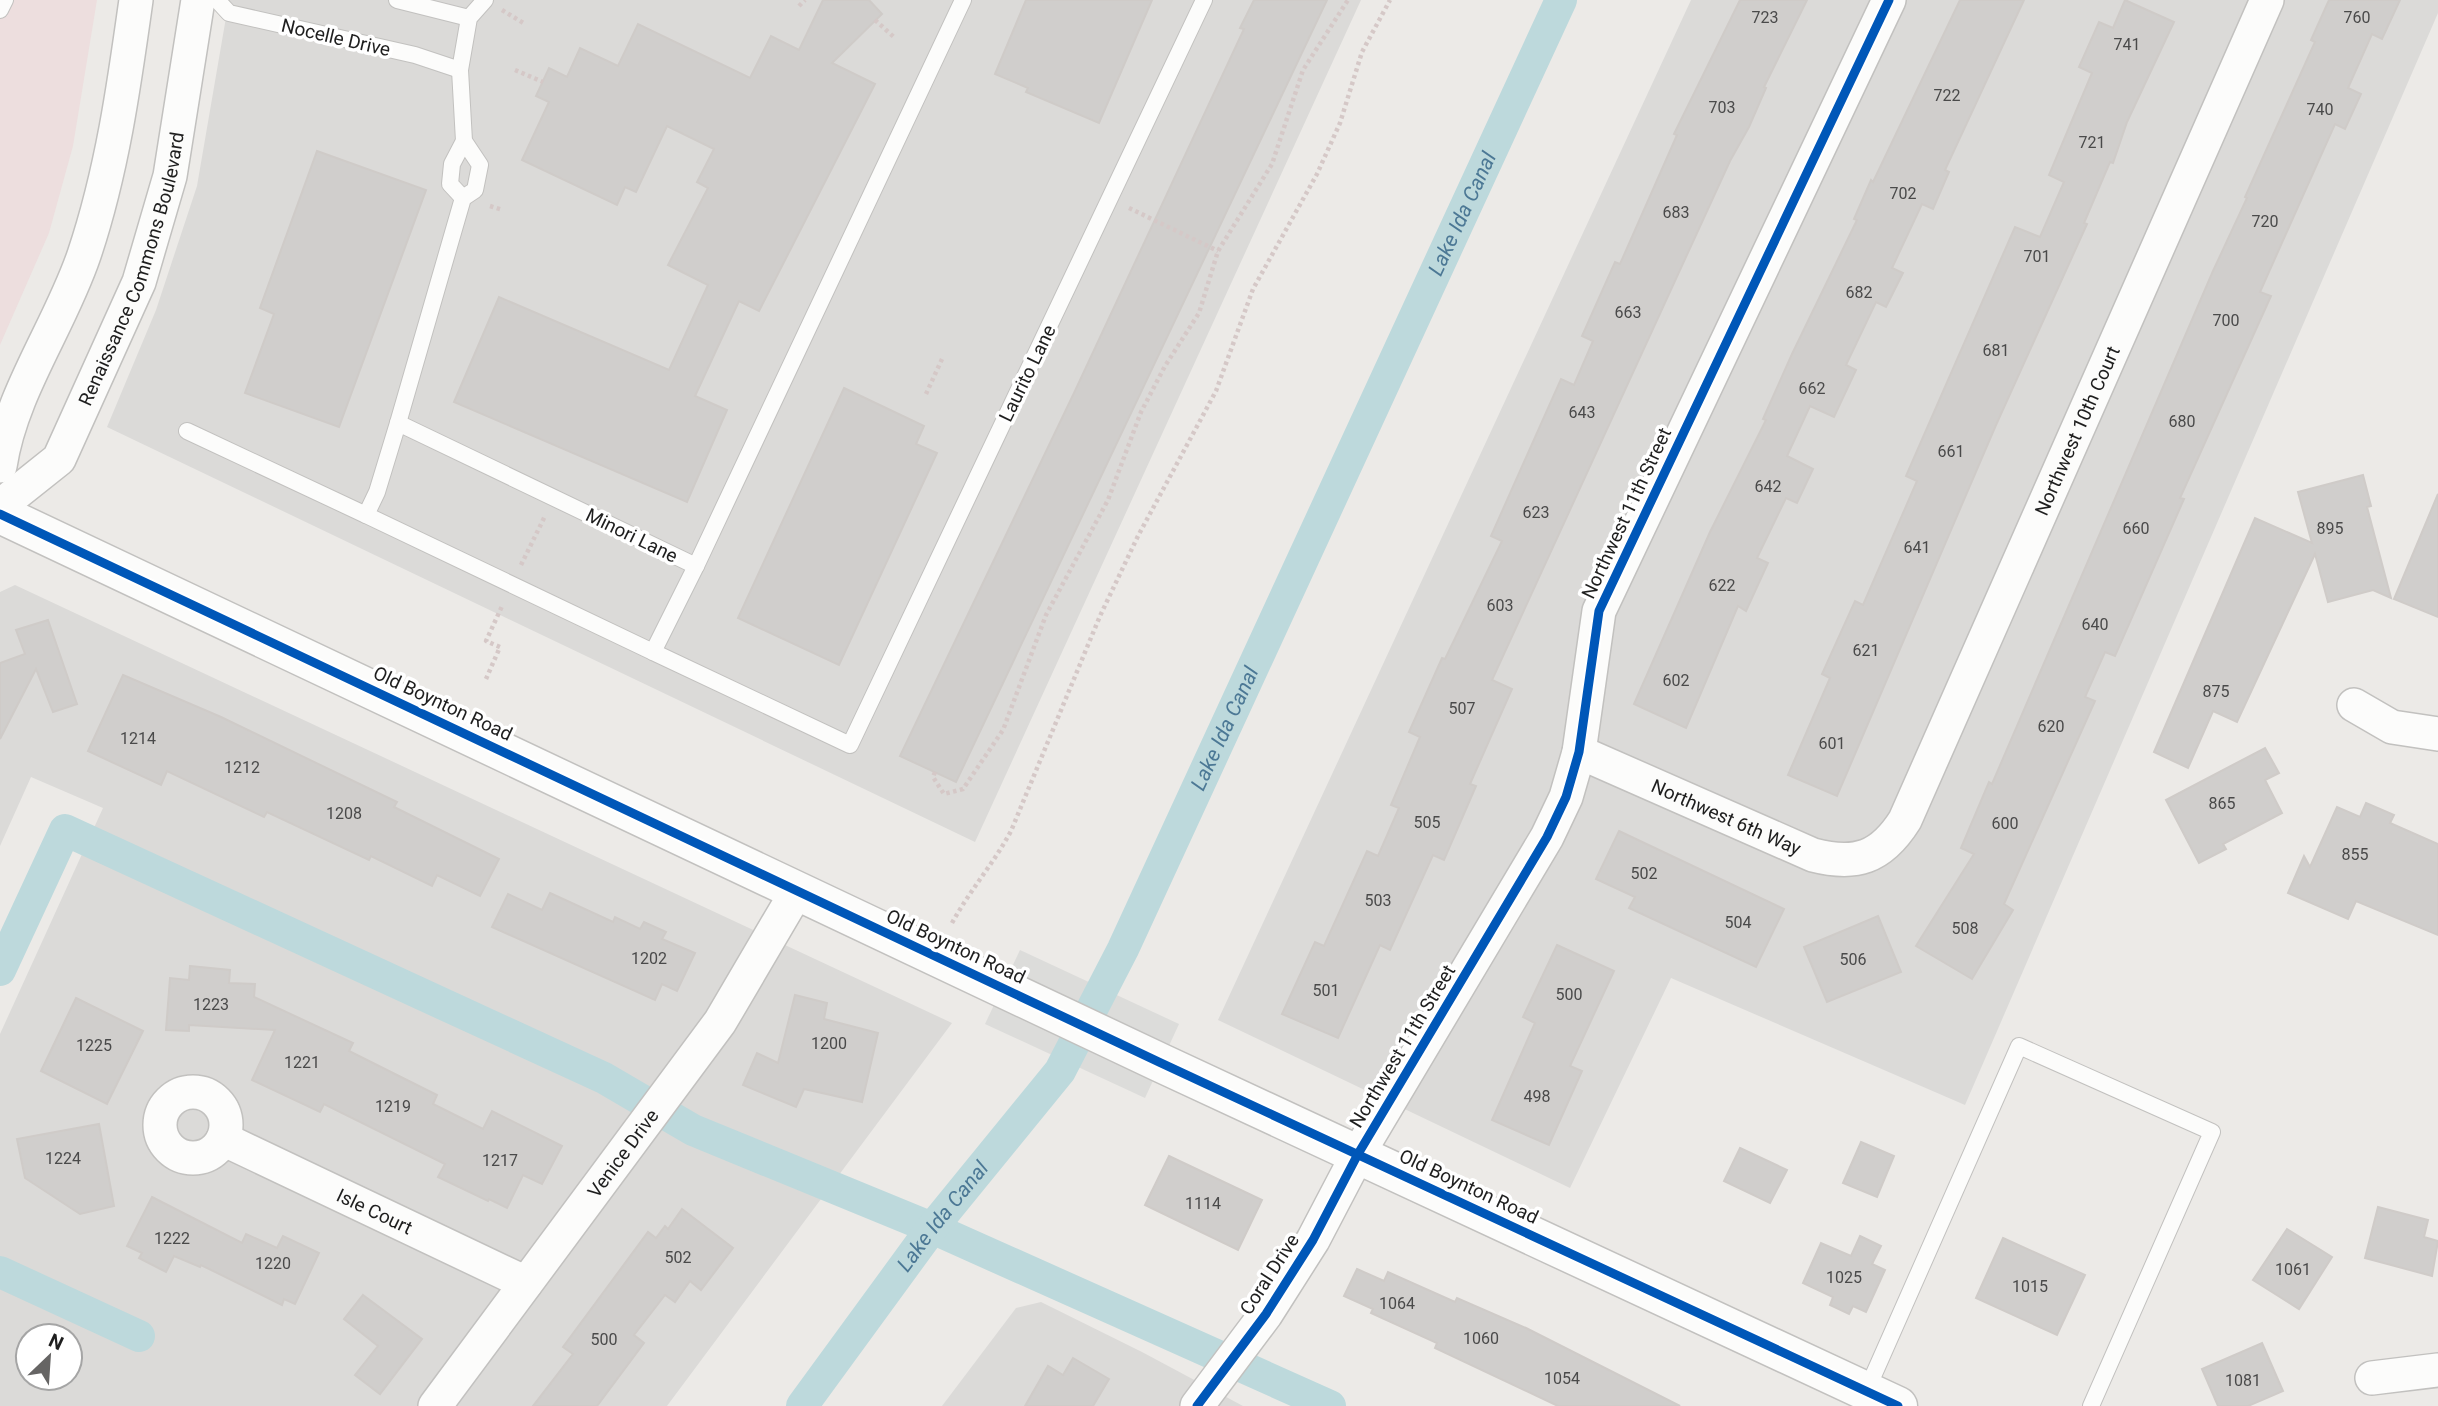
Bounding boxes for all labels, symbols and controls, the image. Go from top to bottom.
house number: 723 [1752,8,1778,27]
house number: 760 [2344,8,2370,27]
street label: Nocelle Drive [279,14,393,61]
house number: 741 [2114,35,2140,54]
house number: 722 [1934,86,1960,105]
house number: 703 [1709,98,1735,117]
house number: 740 [2307,100,2333,119]
street label: Renaissance Commons Boulevard [74,130,189,409]
house number: 721 [2079,133,2105,152]
water label: Lake Ida Canal [1424,147,1502,279]
house number: 702 [1890,184,1916,203]
house number: 683 [1663,203,1689,222]
house number: 720 [2252,212,2278,231]
house number: 701 [2024,247,2050,266]
house number: 682 [1846,283,1872,302]
house number: 663 [1615,303,1641,322]
house number: 700 [2213,311,2239,330]
street label: Laurito Lane [994,321,1061,425]
house number: 681 [1983,341,2009,360]
street label: Northwest 10th Court [2030,343,2125,519]
house number: 662 [1799,379,1825,398]
house number: 643 [1569,403,1595,422]
house number: 680 [2169,412,2195,431]
street label: Northwest 11th Street [1577,424,1676,602]
house number: 661 [1938,442,1964,461]
house number: 642 [1755,477,1781,496]
street label: Minori Lane [582,503,682,568]
house number: 623 [1523,503,1549,522]
house number: 660 [2123,519,2149,538]
house number: 895 [2317,519,2343,538]
house number: 641 [1904,538,1930,557]
house number: 622 [1709,576,1735,595]
house number: 603 [1487,596,1513,615]
house number: 640 [2082,615,2108,634]
house number: 621 [1853,641,1879,660]
street label: Old Boynton Road [370,661,516,746]
water label: Lake Ida Canal [1186,662,1264,794]
house number: 602 [1663,671,1689,690]
house number: 875 [2203,682,2229,701]
house number: 507 [1449,699,1475,718]
house number: 620 [2038,717,2064,736]
house number: 1214 [120,729,156,748]
house number: 601 [1819,734,1845,753]
house number: 1212 [224,758,260,777]
street label: Northwest 6th Way [1648,774,1804,860]
house number: 865 [2209,794,2235,813]
house number: 1208 [326,804,362,823]
house number: 505 [1414,813,1440,832]
house number: 600 [1992,814,2018,833]
house number: 855 [2342,845,2368,864]
house number: 502 [1631,864,1657,883]
house number: 503 [1365,891,1391,910]
street label: Old Boynton Road [883,904,1029,989]
house number: 504 [1725,913,1751,932]
house number: 508 [1952,919,1978,938]
house number: 1202 [631,949,667,968]
house number: 506 [1840,950,1866,969]
street label: Northwest 11th Street [1345,961,1460,1132]
house number: 501 [1313,981,1339,1000]
house number: 500 [1556,985,1582,1004]
house number: 1223 [193,995,229,1014]
house number: 1200 [811,1034,847,1053]
house number: 1225 [76,1036,112,1055]
house number: 1221 [284,1053,320,1072]
house number: 498 [1524,1087,1550,1106]
house number: 1219 [375,1097,411,1116]
street label: Venice Drive [583,1105,663,1202]
street label: Old Boynton Road [1396,1144,1542,1229]
house number: 1224 [45,1149,81,1168]
house number: 1217 [482,1151,518,1170]
water label: Lake Ida Canal [892,1156,994,1276]
street label: Isle Court [333,1184,416,1239]
house number: 1114 [1185,1194,1221,1213]
house number: 1222 [154,1229,190,1248]
street label: Coral Drive [1235,1230,1304,1319]
house number: 502 [665,1248,691,1267]
house number: 1220 [255,1254,291,1273]
house number: 1061 [2275,1260,2311,1279]
house number: 1025 [1826,1268,1862,1287]
house number: 1015 [2012,1277,2048,1296]
house number: 1064 [1379,1294,1415,1313]
north arrow [14,1322,84,1392]
text: N [45,1329,67,1355]
house number: 1060 [1463,1329,1499,1348]
house number: 500 [591,1330,617,1349]
house number: 1054 [1544,1369,1580,1388]
house number: 1081 [2225,1371,2261,1390]

